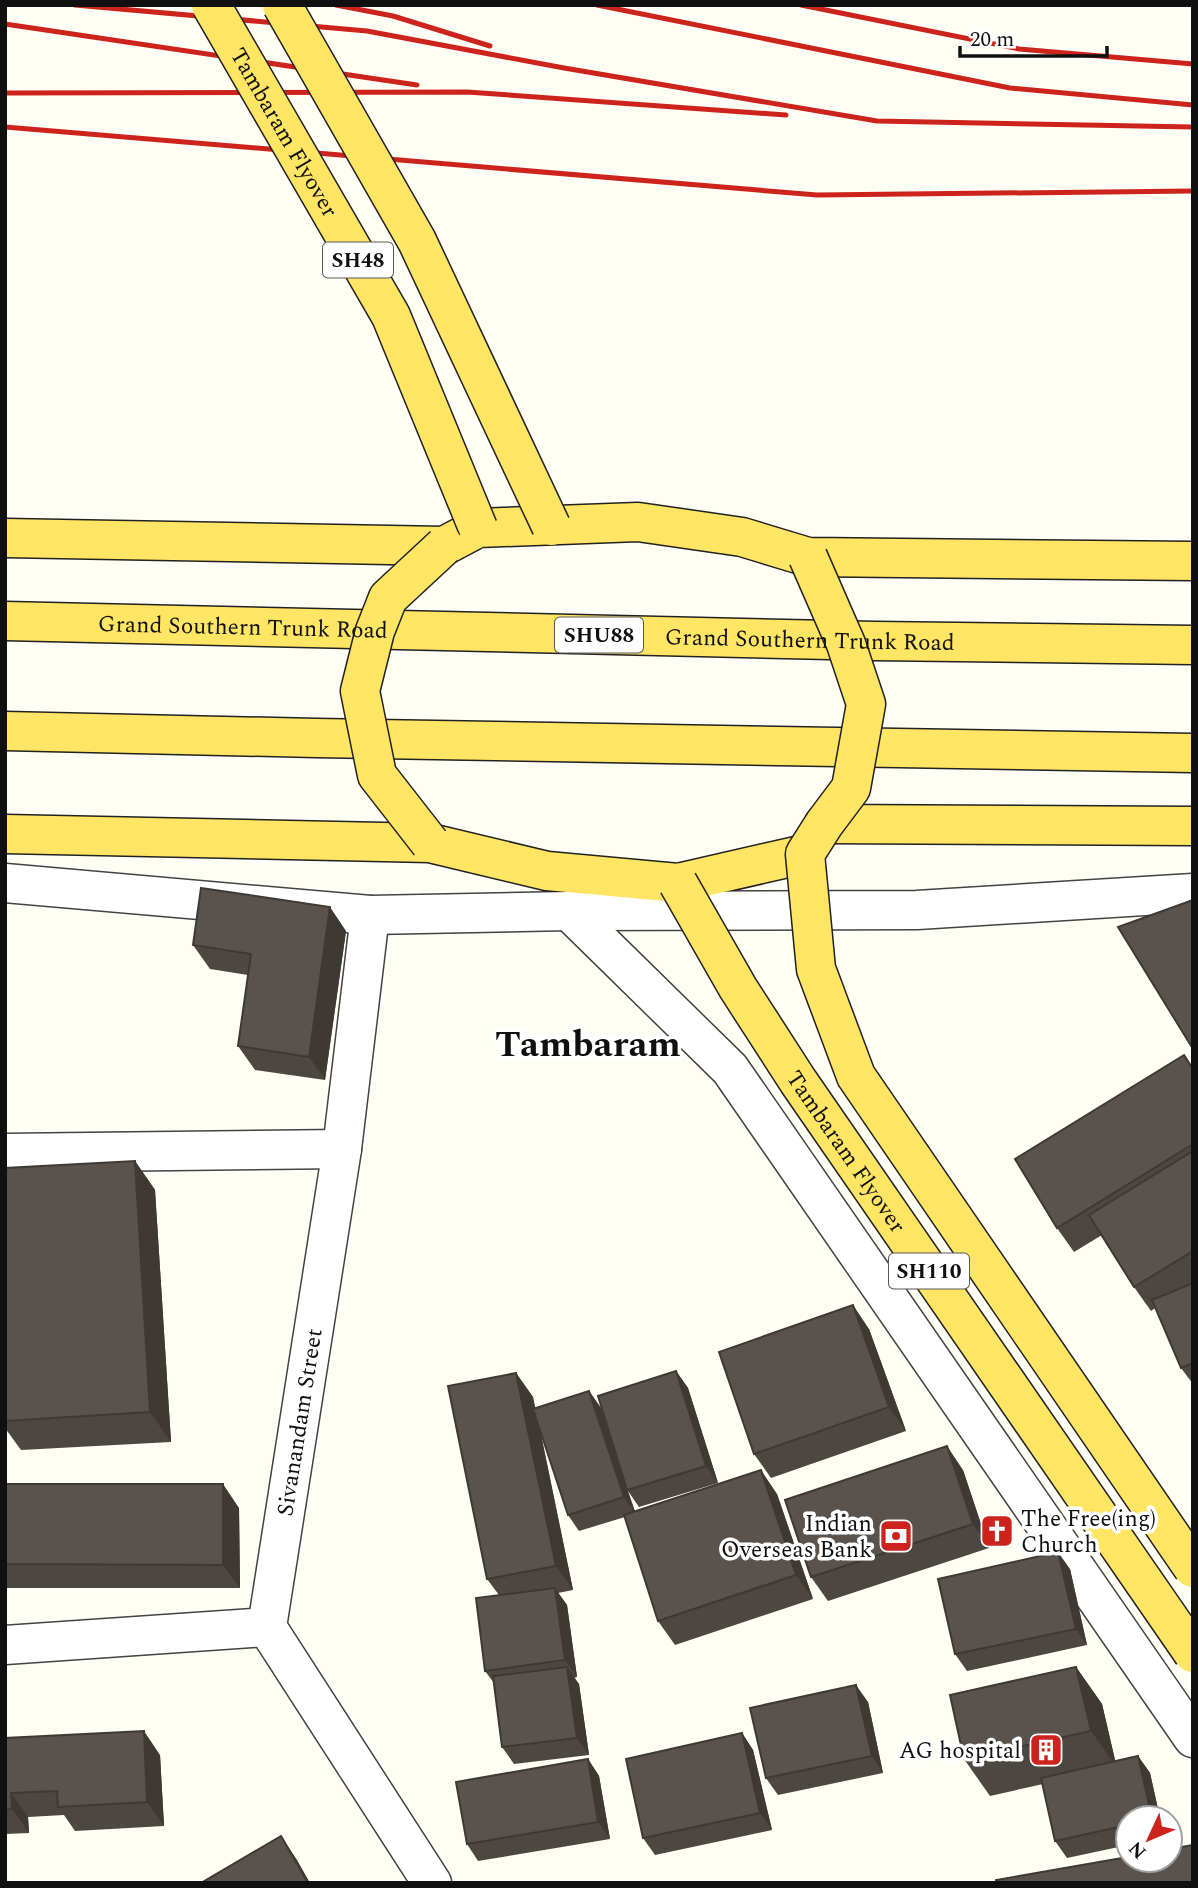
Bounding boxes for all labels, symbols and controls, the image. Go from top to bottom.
scale bar [960,14,1107,58]
text: 20 m [970,24,1014,56]
street label: Tambaram Flyover [220,42,346,224]
road number: SH48 [323,243,393,278]
street label: Grand Southern Trunk Road [98,607,388,649]
road number: SHU88 [555,618,643,652]
street label: Grand Southern Trunk Road [664,620,955,661]
district label: Tambaram [495,1017,681,1073]
street label: Tambaram Flyover [777,1064,914,1241]
road number: SH110 [889,1254,969,1288]
street label: Sivanandam Street [268,1326,333,1519]
place label: The Free(ing) Church [1021,1502,1156,1563]
place label: Indian Overseas Bank [721,1507,872,1568]
church icon: The Free(ing) Church [978,1512,1016,1550]
bank icon: Indian Overseas Bank [877,1517,915,1555]
building icon: AG hospital [1027,1731,1065,1769]
place label: AG hospital [899,1734,1021,1769]
north arrow [1114,1804,1184,1874]
text: N [1122,1834,1154,1865]

